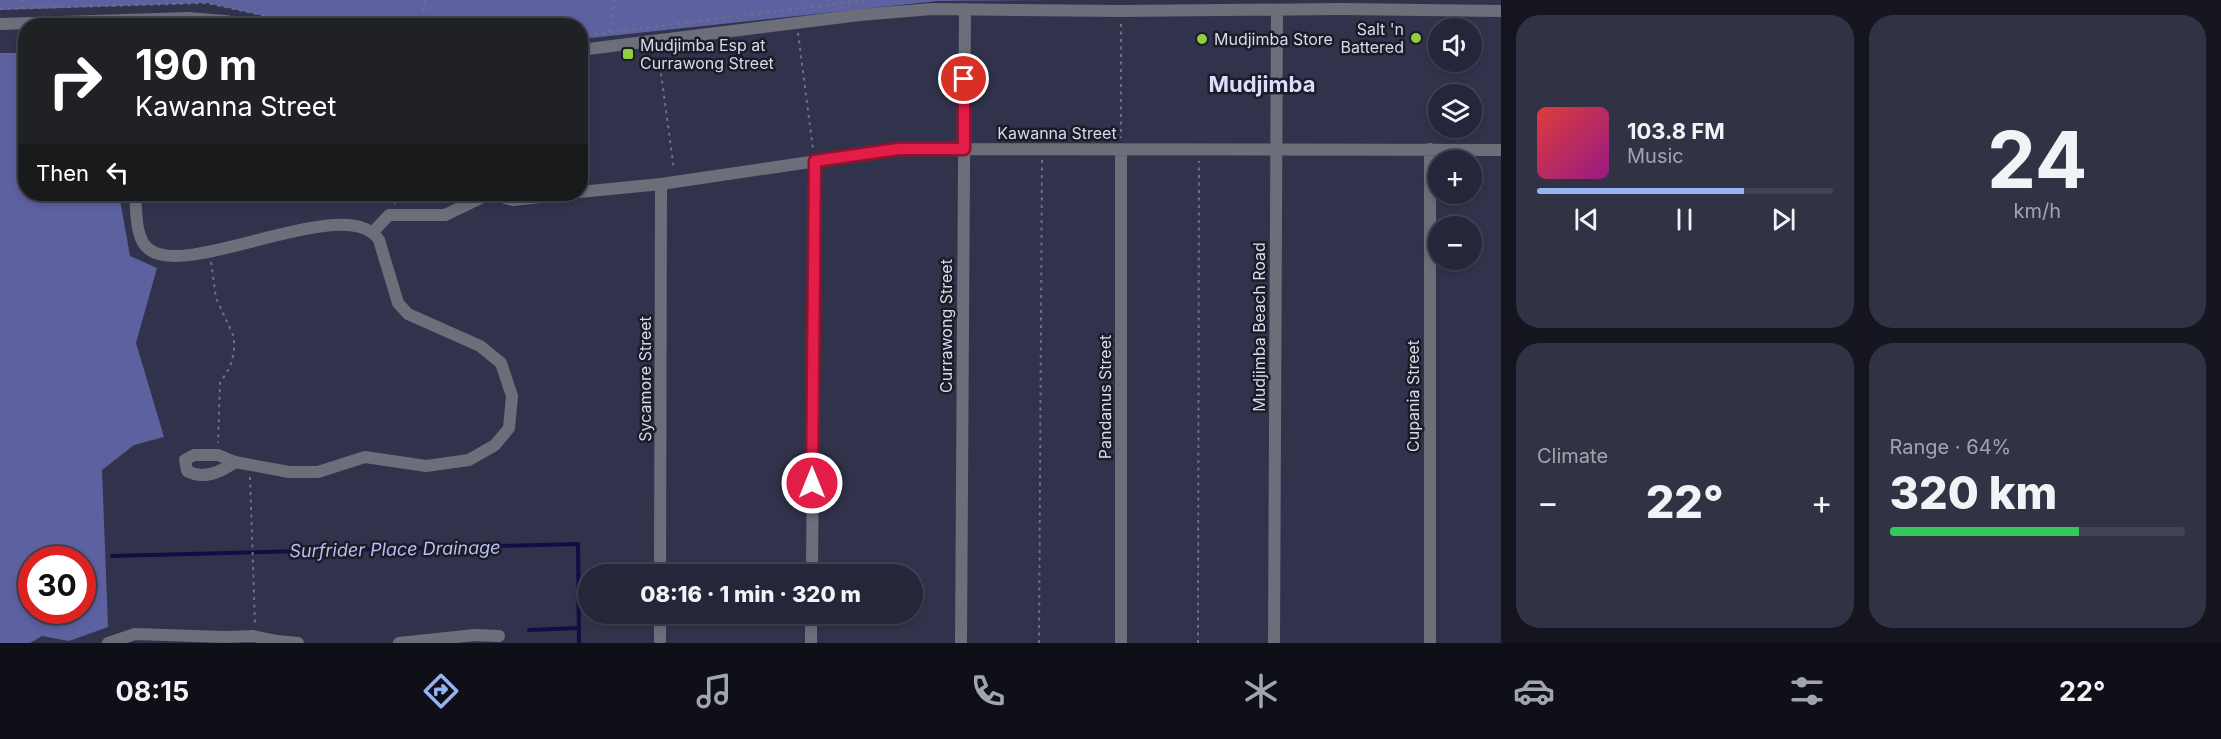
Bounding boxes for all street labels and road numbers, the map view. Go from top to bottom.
street label: Kawanna Street [997,123,1117,143]
street label: Mudjimba Beach Road [1249,242,1269,412]
street label: Currawong Street [936,259,956,393]
street label: Sycamore Street [635,316,655,442]
street label: Pandanus Street [1095,335,1115,459]
street label: Cupania Street [1403,340,1423,452]

